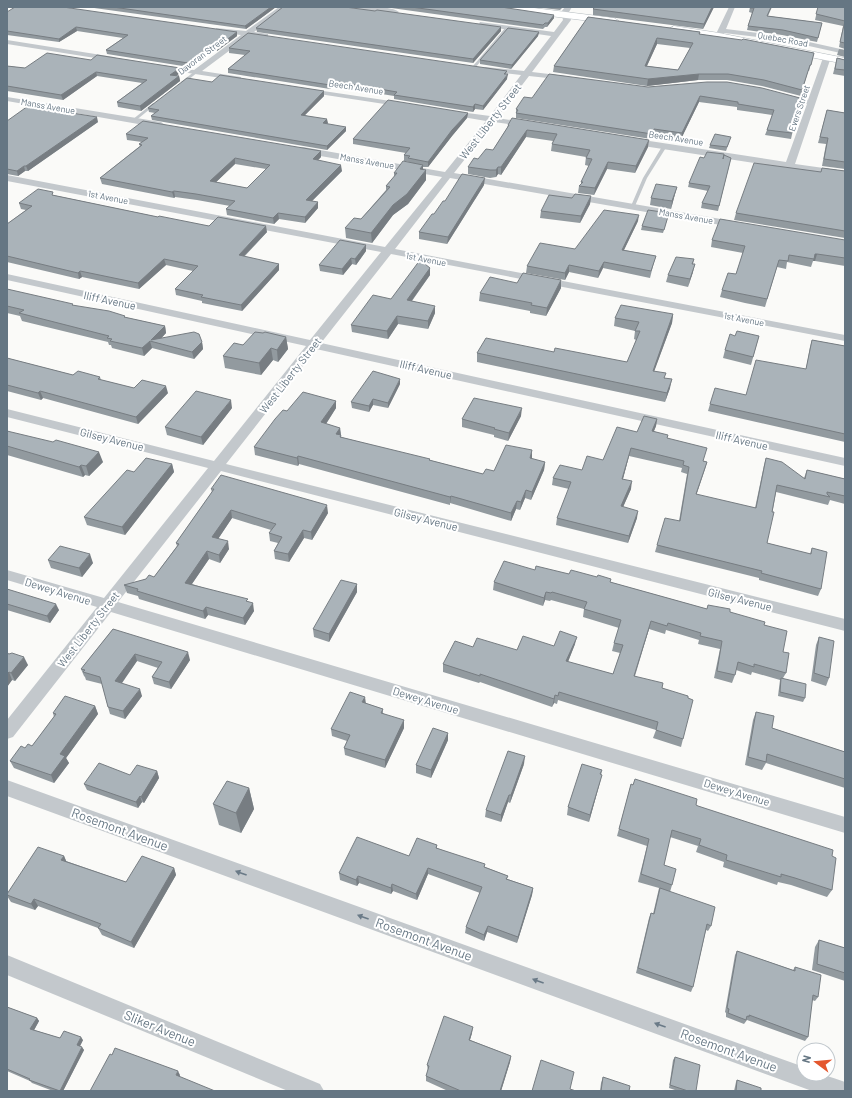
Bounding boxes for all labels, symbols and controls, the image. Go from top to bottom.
street label: Quebec Road [757,29,809,49]
street label: Davoran Street [175,33,229,77]
street label: Beech Avenue [328,77,384,97]
street label: West Liberty Street [456,80,524,162]
street label: Evers Street [786,83,812,133]
street label: Manss Avenue [20,96,76,116]
street label: Beech Avenue [648,128,704,148]
street label: Manss Avenue [339,151,395,171]
street label: 1st Avenue [87,188,129,206]
street label: Manss Avenue [658,206,714,226]
street label: 1st Avenue [405,250,447,268]
street label: Iliff Avenue [83,288,137,312]
street label: 1st Avenue [723,310,765,328]
street label: West Liberty Street [256,334,324,416]
street label: Iliff Avenue [399,357,453,381]
street label: Gilsey Avenue [79,425,145,453]
street label: Iliff Avenue [715,428,769,452]
street label: Gilsey Avenue [393,505,459,533]
street label: Dewey Avenue [23,575,93,607]
street label: Gilsey Avenue [707,585,773,613]
street label: West Liberty Street [54,588,122,670]
street label: Dewey Avenue [391,684,461,716]
street label: Dewey Avenue [702,776,772,808]
street label: Rosemont Avenue [70,804,171,854]
one-way arrow [234,870,246,876]
one-way arrow [357,914,369,920]
street label: Rosemont Avenue [374,914,475,964]
one-way arrow [531,977,543,983]
street label: Sliker Avenue [122,1006,198,1050]
one-way arrow [654,1022,666,1028]
street label: Rosemont Avenue [679,1025,780,1075]
north arrow [796,1042,836,1082]
text: N [799,1054,813,1064]

